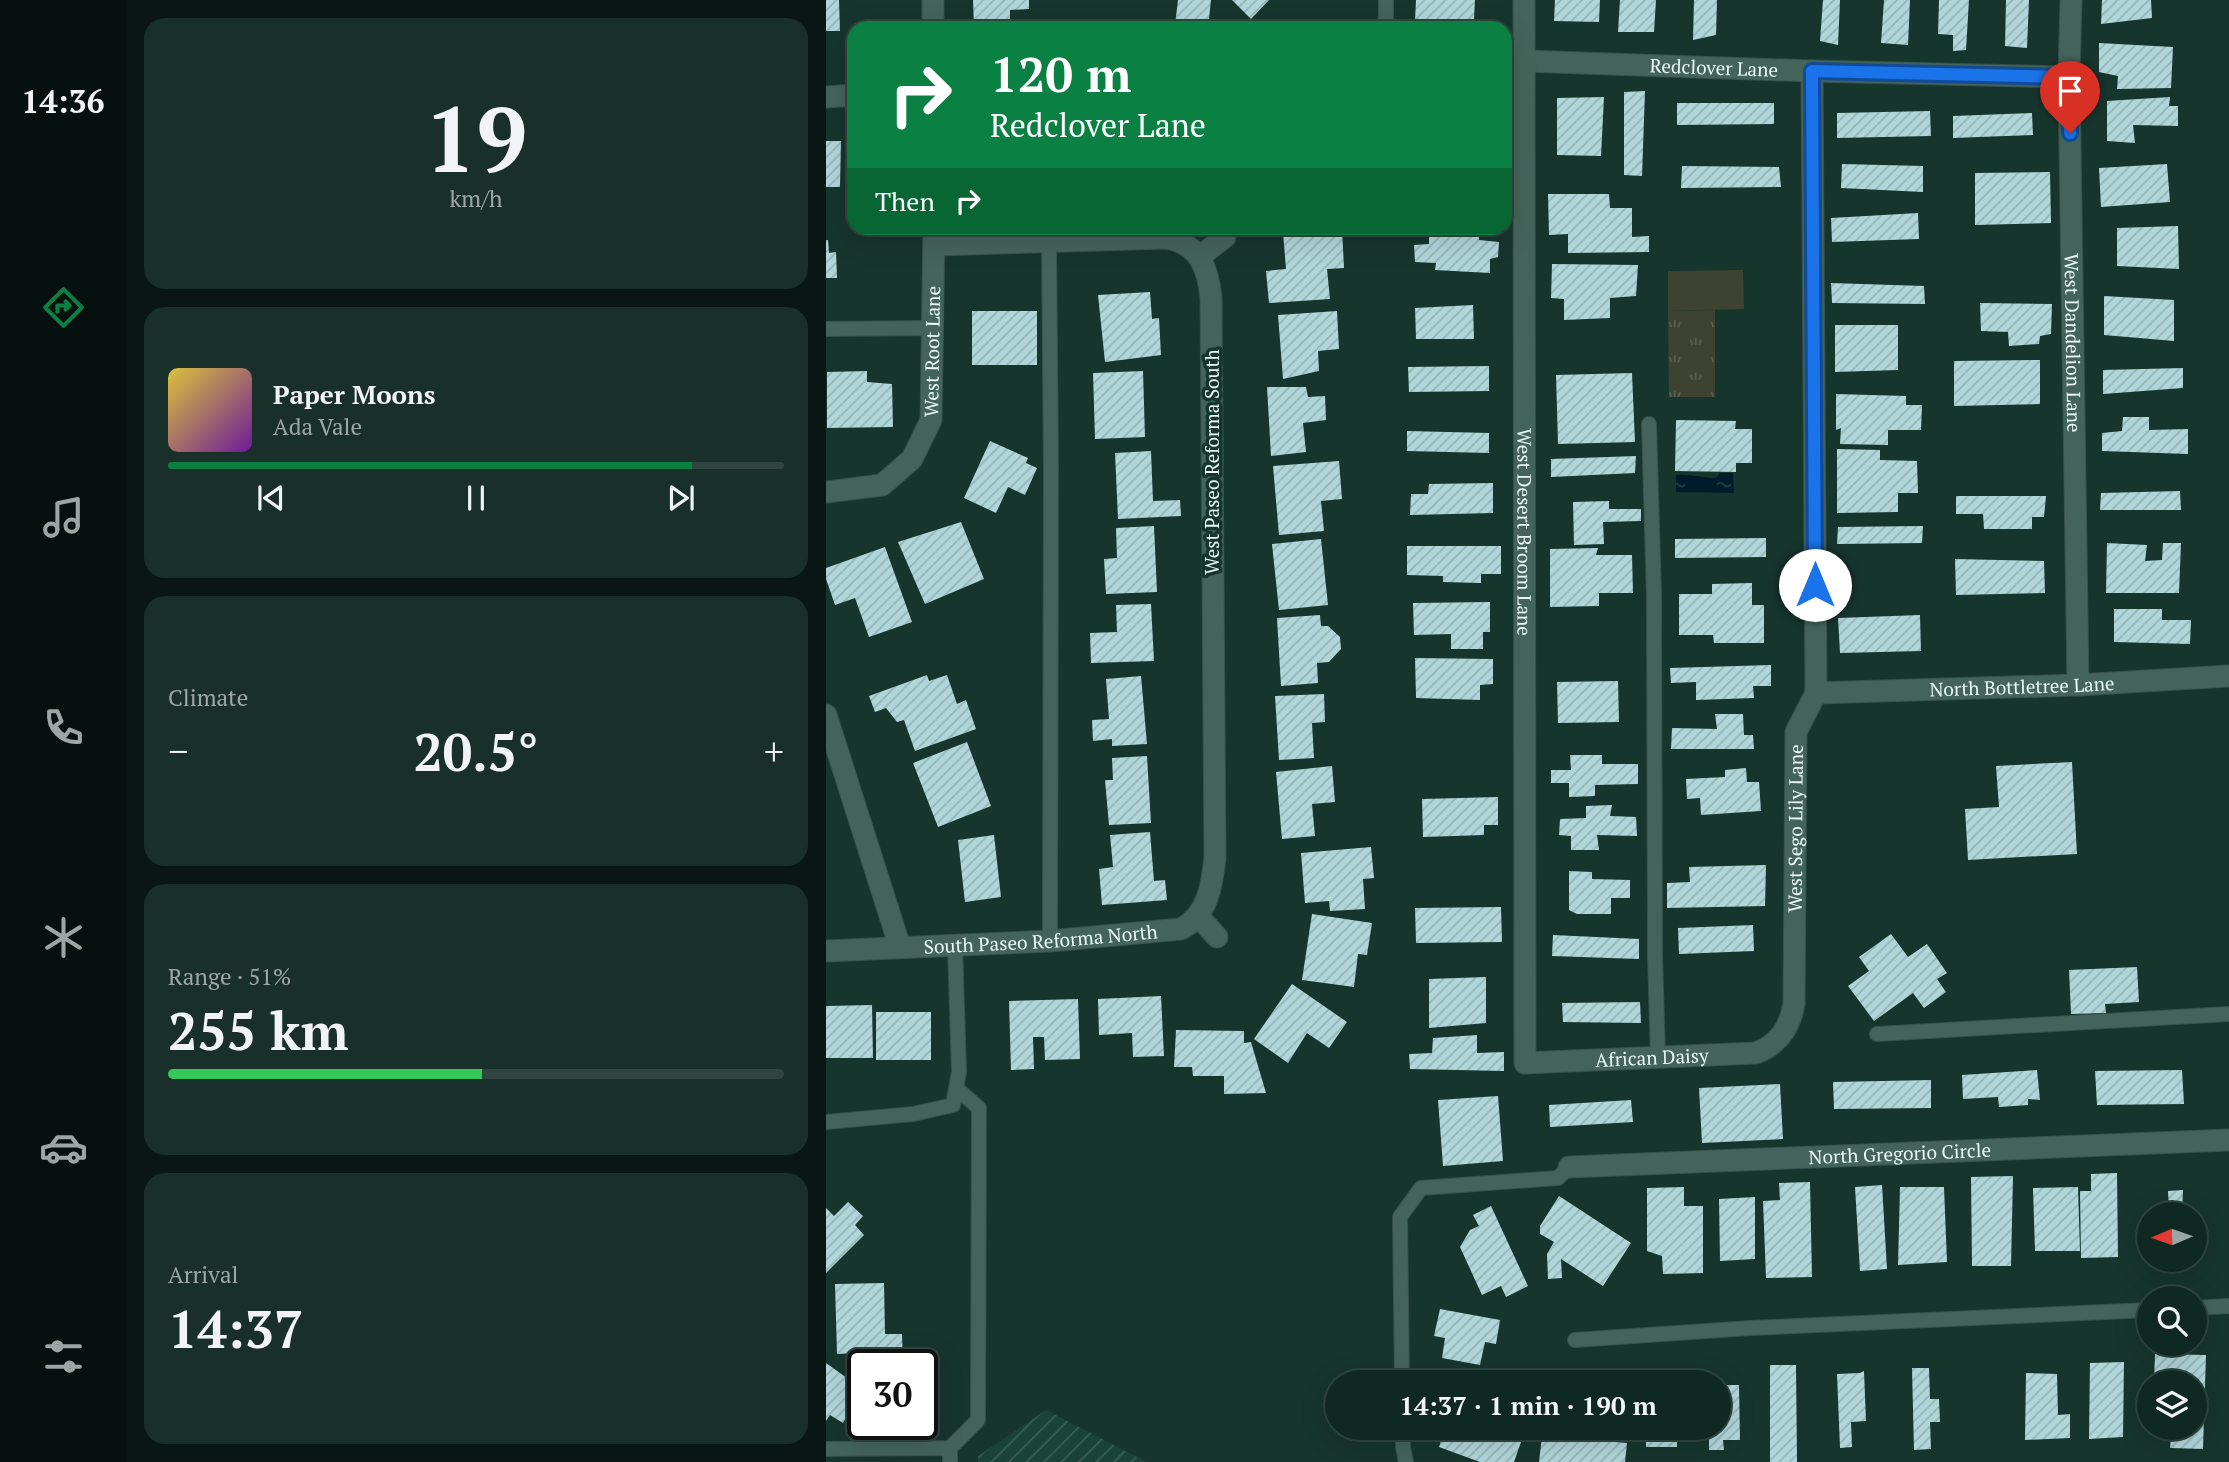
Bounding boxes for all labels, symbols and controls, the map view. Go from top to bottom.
text: 120 m [990,41,1132,106]
icon: right [875,49,966,140]
street label: Redclover Lane [1649,52,1778,82]
pin [2040,61,2100,133]
icon: arrive [2051,72,2089,110]
text: 19 [425,77,527,198]
text: 14:36 [21,80,105,122]
text: Redclover Lane [990,104,1206,146]
icon: right [949,182,987,220]
text: km/h [449,183,503,214]
text: Then [875,184,935,218]
street label: West Dandelion Lane [2060,253,2087,433]
icon: directions [39,283,88,332]
street label: West Root Lane [918,286,945,417]
street label: West Paseo Reforma South [1199,349,1224,575]
text: Paper Moons [273,377,436,411]
text: Ada Vale [273,411,362,442]
street label: West Desert Broom Lane [1512,428,1538,636]
icon: previous [252,479,290,517]
icon: pause [457,479,495,517]
icon: next [662,479,700,517]
icon: music [39,493,88,542]
position arrow [1778,548,1852,622]
street label: North Bottletree Lane [1929,670,2115,702]
text: Climate [168,682,248,713]
icon: phone [39,703,88,752]
text: 20.5° [413,717,539,786]
text: − [168,726,188,776]
text: + [764,726,784,776]
street label: West Sego Lily Lane [1782,744,1808,912]
icon: climate [39,913,88,962]
street label: South Paseo Reforma North [923,918,1159,959]
text: Range · 51% [168,961,291,992]
text: 255 km [168,996,349,1065]
street label: African Daisy [1595,1042,1710,1072]
icon: car [39,1123,88,1172]
street label: North Gregorio Circle [1808,1137,1991,1169]
north arrow [2137,1202,2207,1272]
map controls [2137,1202,2207,1440]
text: Arrival [168,1259,239,1290]
button: search [2137,1286,2207,1356]
text: 14:37 [168,1294,303,1363]
icon: filters [39,1332,88,1381]
speed limit sign: 30 [847,1349,938,1440]
button: layers [2137,1370,2207,1440]
text: 14:37 · 1 min · 190 m [1399,1388,1657,1422]

